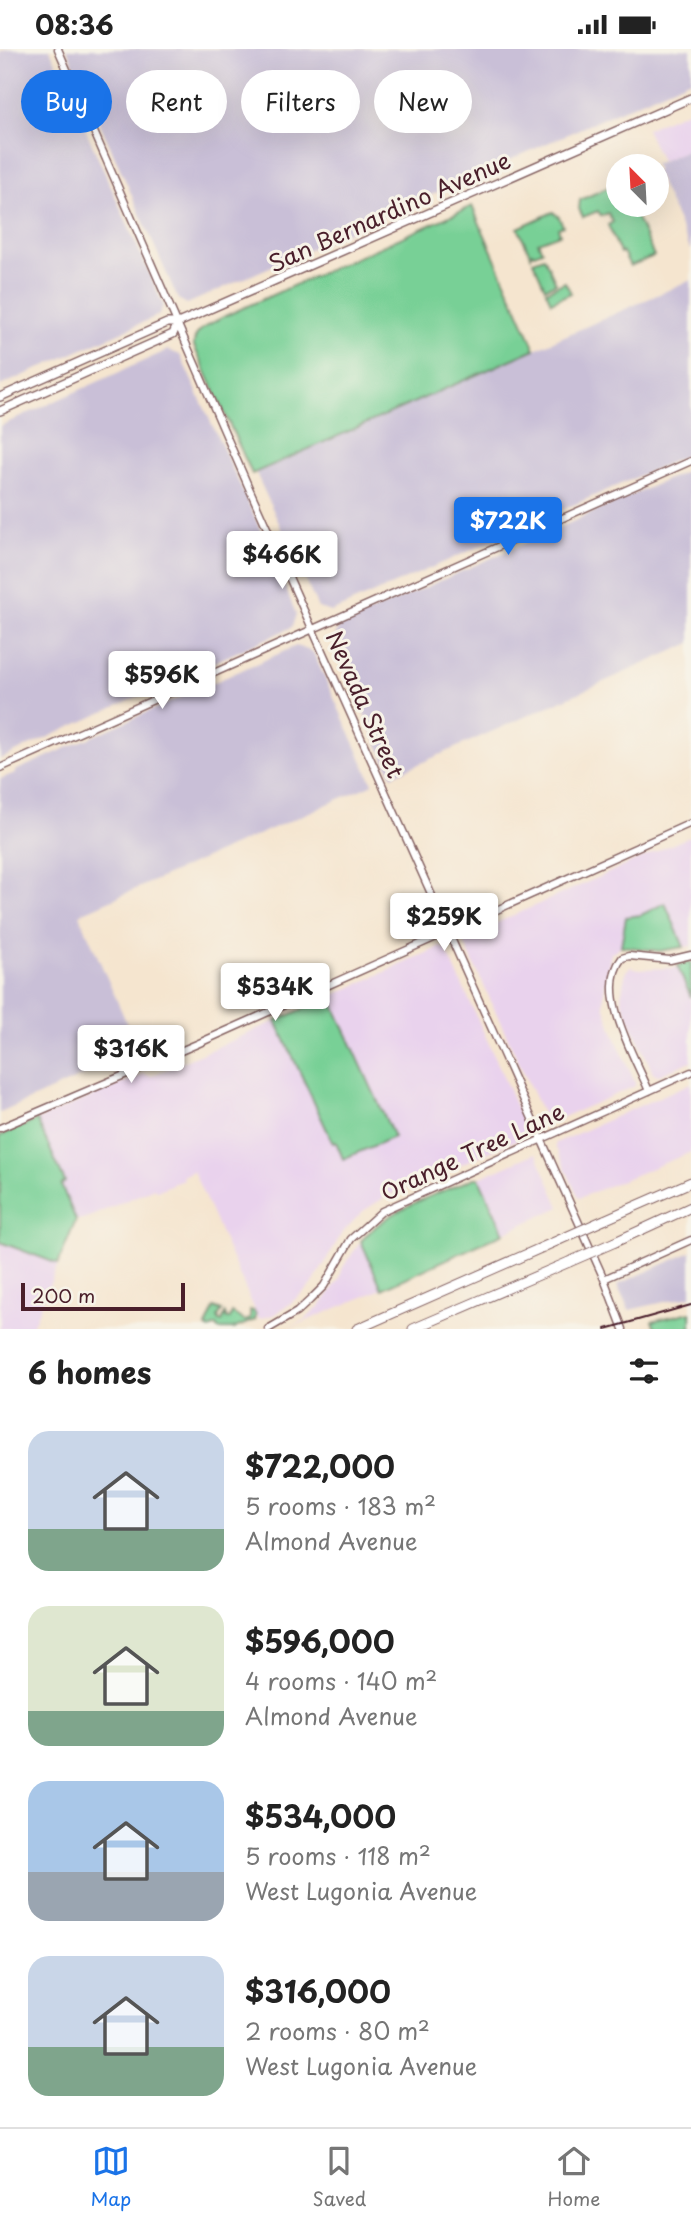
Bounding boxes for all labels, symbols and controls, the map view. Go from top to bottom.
text: 08:36 [35,5,114,44]
chip: Buy [21,70,112,133]
chip: Rent [126,70,227,133]
chip: Filters [241,70,360,133]
chip: New [374,70,472,133]
street label: San Bernardino Avenue [262,142,516,280]
north arrow [606,154,668,217]
map controls [606,154,669,217]
pin: $722K [459,497,557,557]
text: $722K [470,502,546,537]
pin: $466K [233,531,331,591]
text: $466K [243,536,321,571]
street label: Nevada Street [318,625,414,783]
pin: $596K [113,651,211,711]
text: $596K [124,656,200,691]
pin: $259K [395,893,493,953]
text: $259K [406,898,482,933]
pin: $534K [226,963,324,1023]
text: $534K [237,968,313,1003]
pin: $316K [82,1025,180,1085]
text: $316K [94,1030,168,1065]
street label: Orange Tree Lane [374,1093,570,1209]
scale bar [21,1280,186,1312]
text: 200 m [32,1281,95,1309]
text: 6 homes [28,1349,151,1394]
icon: filters [625,1352,663,1390]
text: $722,000 [245,1443,395,1488]
icon: home [84,1459,168,1543]
text: 5 rooms · 183 m² [245,1488,436,1523]
text: Almond Avenue [245,1523,418,1558]
text: $596,000 [245,1618,395,1663]
icon: home [84,1634,168,1718]
text: 4 rooms · 140 m² [245,1663,437,1698]
text: Almond Avenue [245,1698,418,1733]
text: $534,000 [245,1793,396,1838]
icon: home [84,1809,168,1893]
text: 5 rooms · 118 m² [245,1838,431,1873]
text: West Lugonia Avenue [245,1873,477,1908]
text: $316,000 [245,1968,391,2013]
icon: home [84,1984,168,2068]
text: 2 rooms · 80 m² [245,2013,430,2048]
text: West Lugonia Avenue [245,2048,477,2083]
tab: Map [91,2142,131,2212]
tab: Saved [312,2142,366,2212]
tab: Home [548,2142,600,2212]

